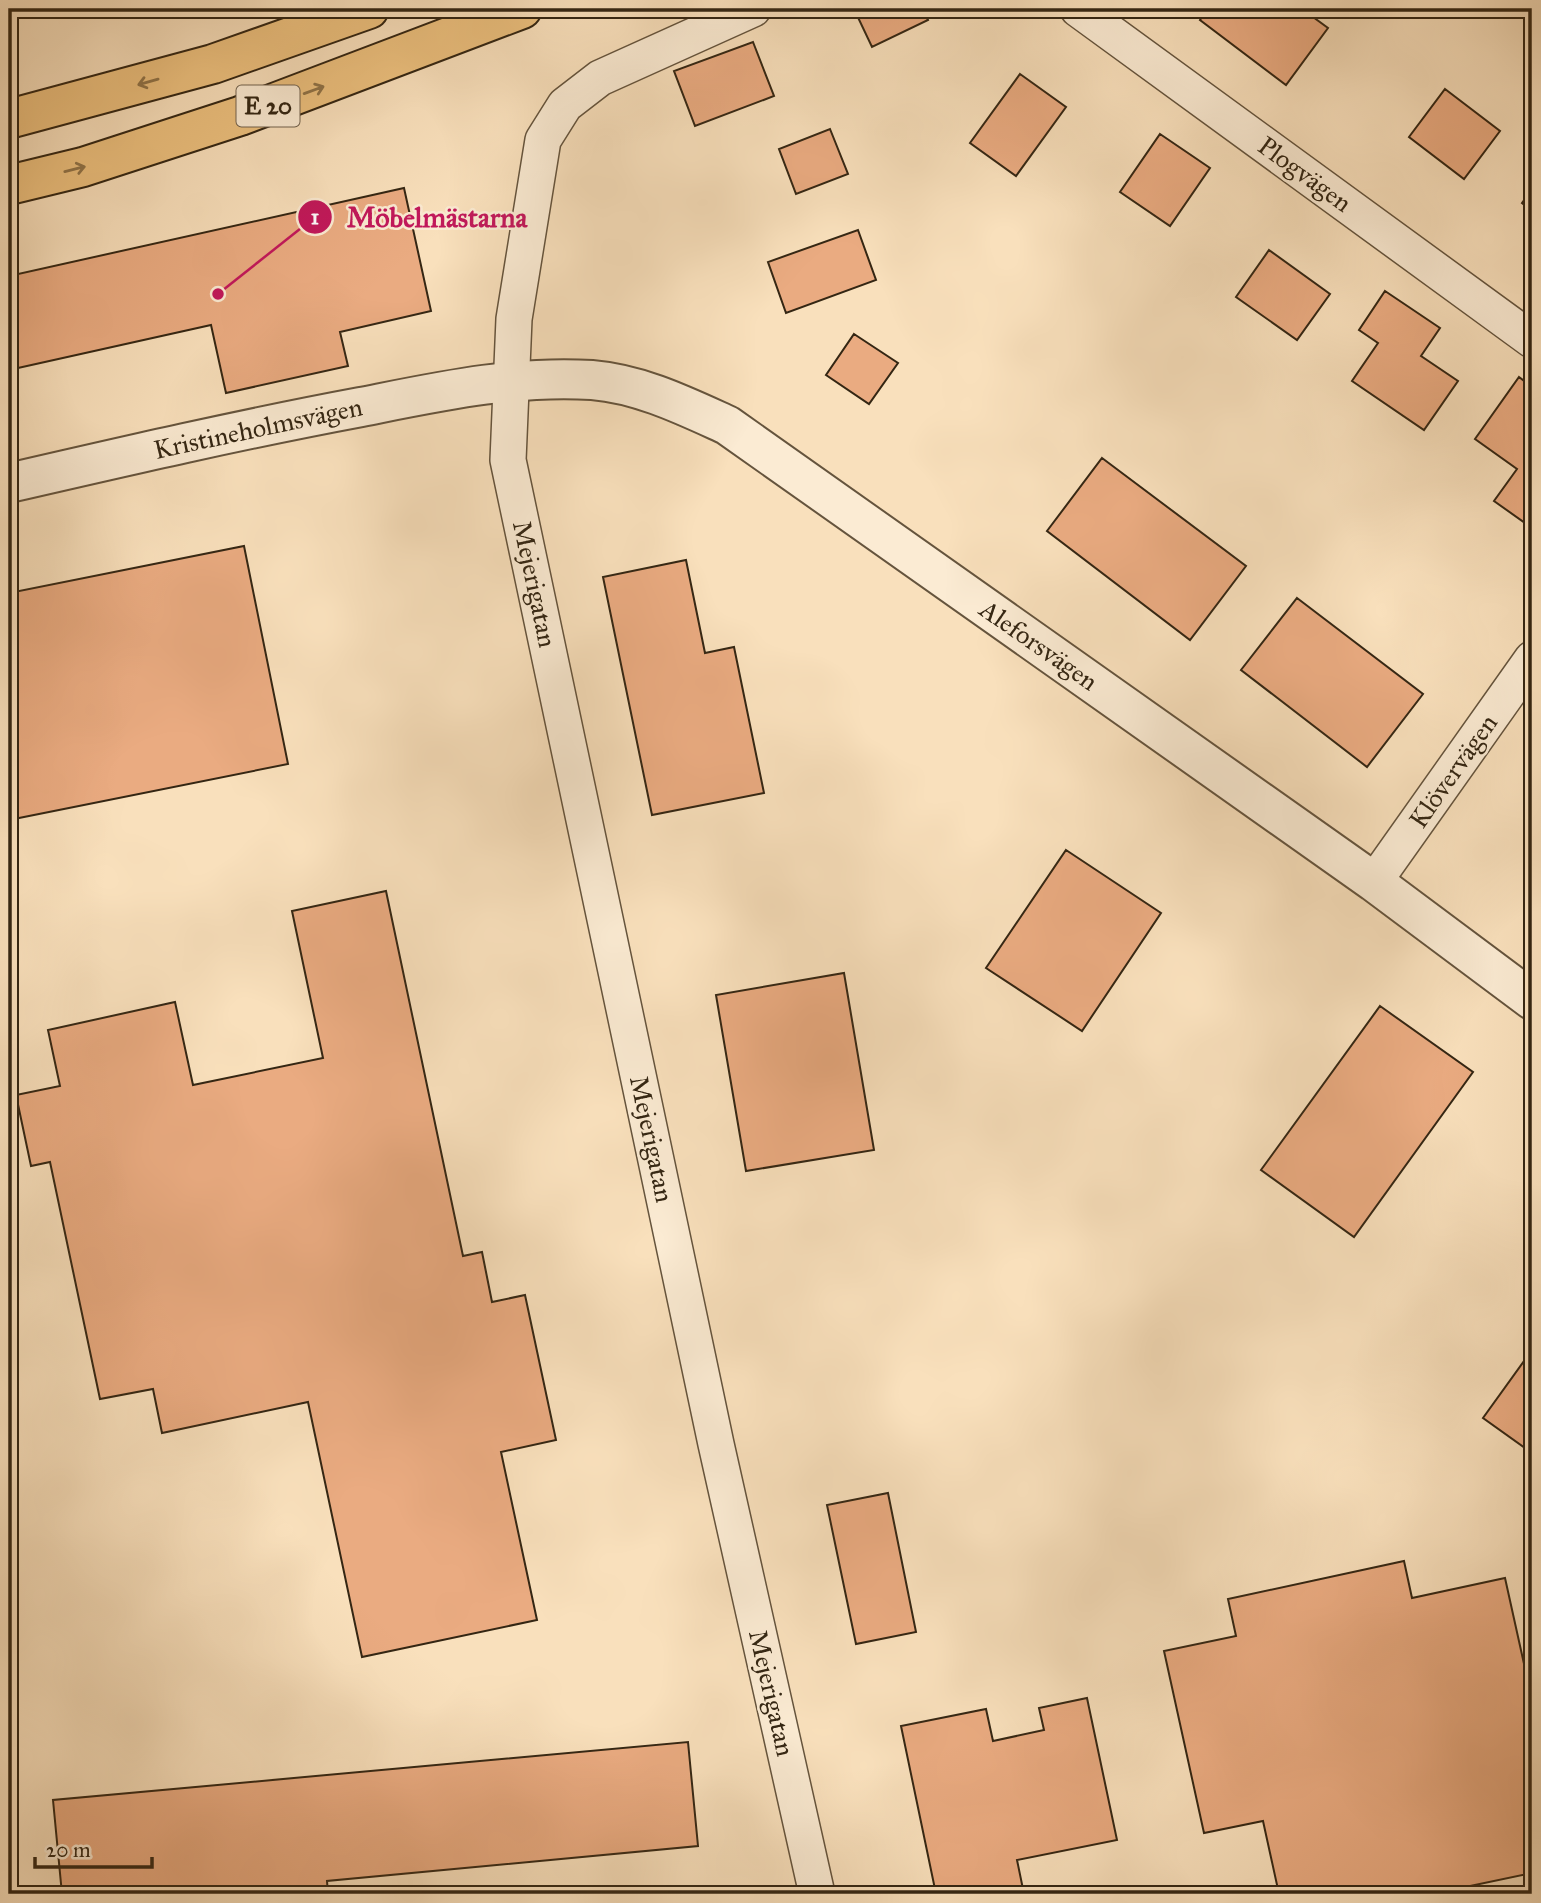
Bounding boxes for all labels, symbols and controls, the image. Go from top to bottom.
one-way arrow [137,77,159,90]
one-way arrow [303,82,325,95]
road number: E 20 [236,86,300,126]
street label: Plogvägen [1252,129,1358,219]
one-way arrow [63,162,86,175]
callout: Möbelmästarna [298,192,541,241]
text: Möbelmästarna [347,200,528,235]
text: 1 [311,204,319,230]
street label: Kristineholmsvägen [151,390,365,466]
street label: Mejerigatan [506,518,564,650]
street label: Aleforsvägen [973,592,1104,697]
street label: Klövervägen [1402,708,1504,834]
street label: Mejerigatan [623,1073,681,1205]
street label: Mejerigatan [742,1627,802,1759]
scale bar [35,1826,152,1870]
text: 20 m [46,1837,91,1863]

